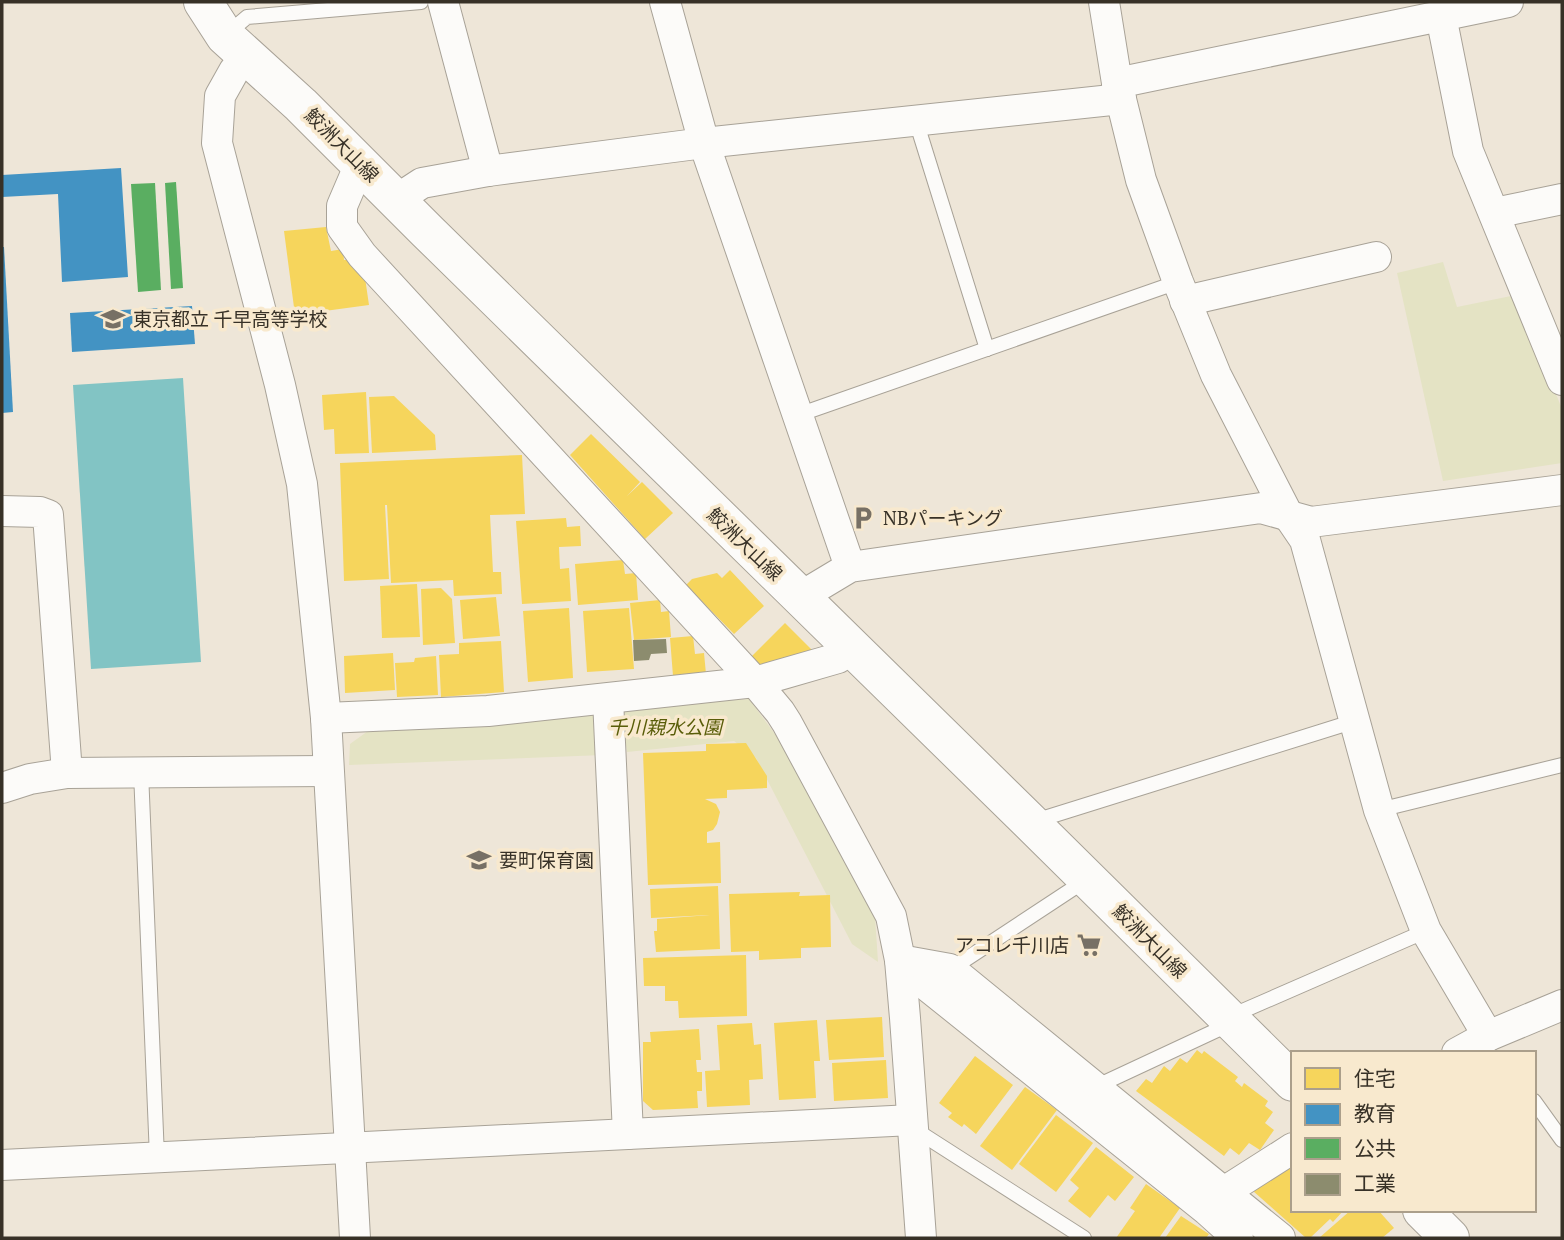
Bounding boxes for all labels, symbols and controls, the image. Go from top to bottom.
street label: 鮫洲大山線 [300,102,385,187]
school or university icon: 東京都立 千早高等学校 [99,305,127,333]
place label: 東京都立 千早高等学校 [133,306,328,331]
street label: 鮫洲大山線 [702,502,788,586]
parking icon: NBパーキング [849,504,877,532]
place label: NBパーキング [883,505,1003,530]
park label: 千川親水公園 [608,714,725,739]
school or university icon: 要町保育園 [465,846,493,874]
place label: 要町保育園 [499,847,594,872]
street label: 鮫洲大山線 [1108,898,1193,983]
supermarket icon: アコレ千川店 [1075,931,1103,959]
place label: アコレ千川店 [955,932,1069,957]
legend [1291,1051,1536,1212]
text: 住宅 [1354,1064,1396,1092]
text: 教育 [1354,1099,1396,1127]
text: 公共 [1354,1134,1396,1162]
text: 工業 [1354,1169,1396,1197]

